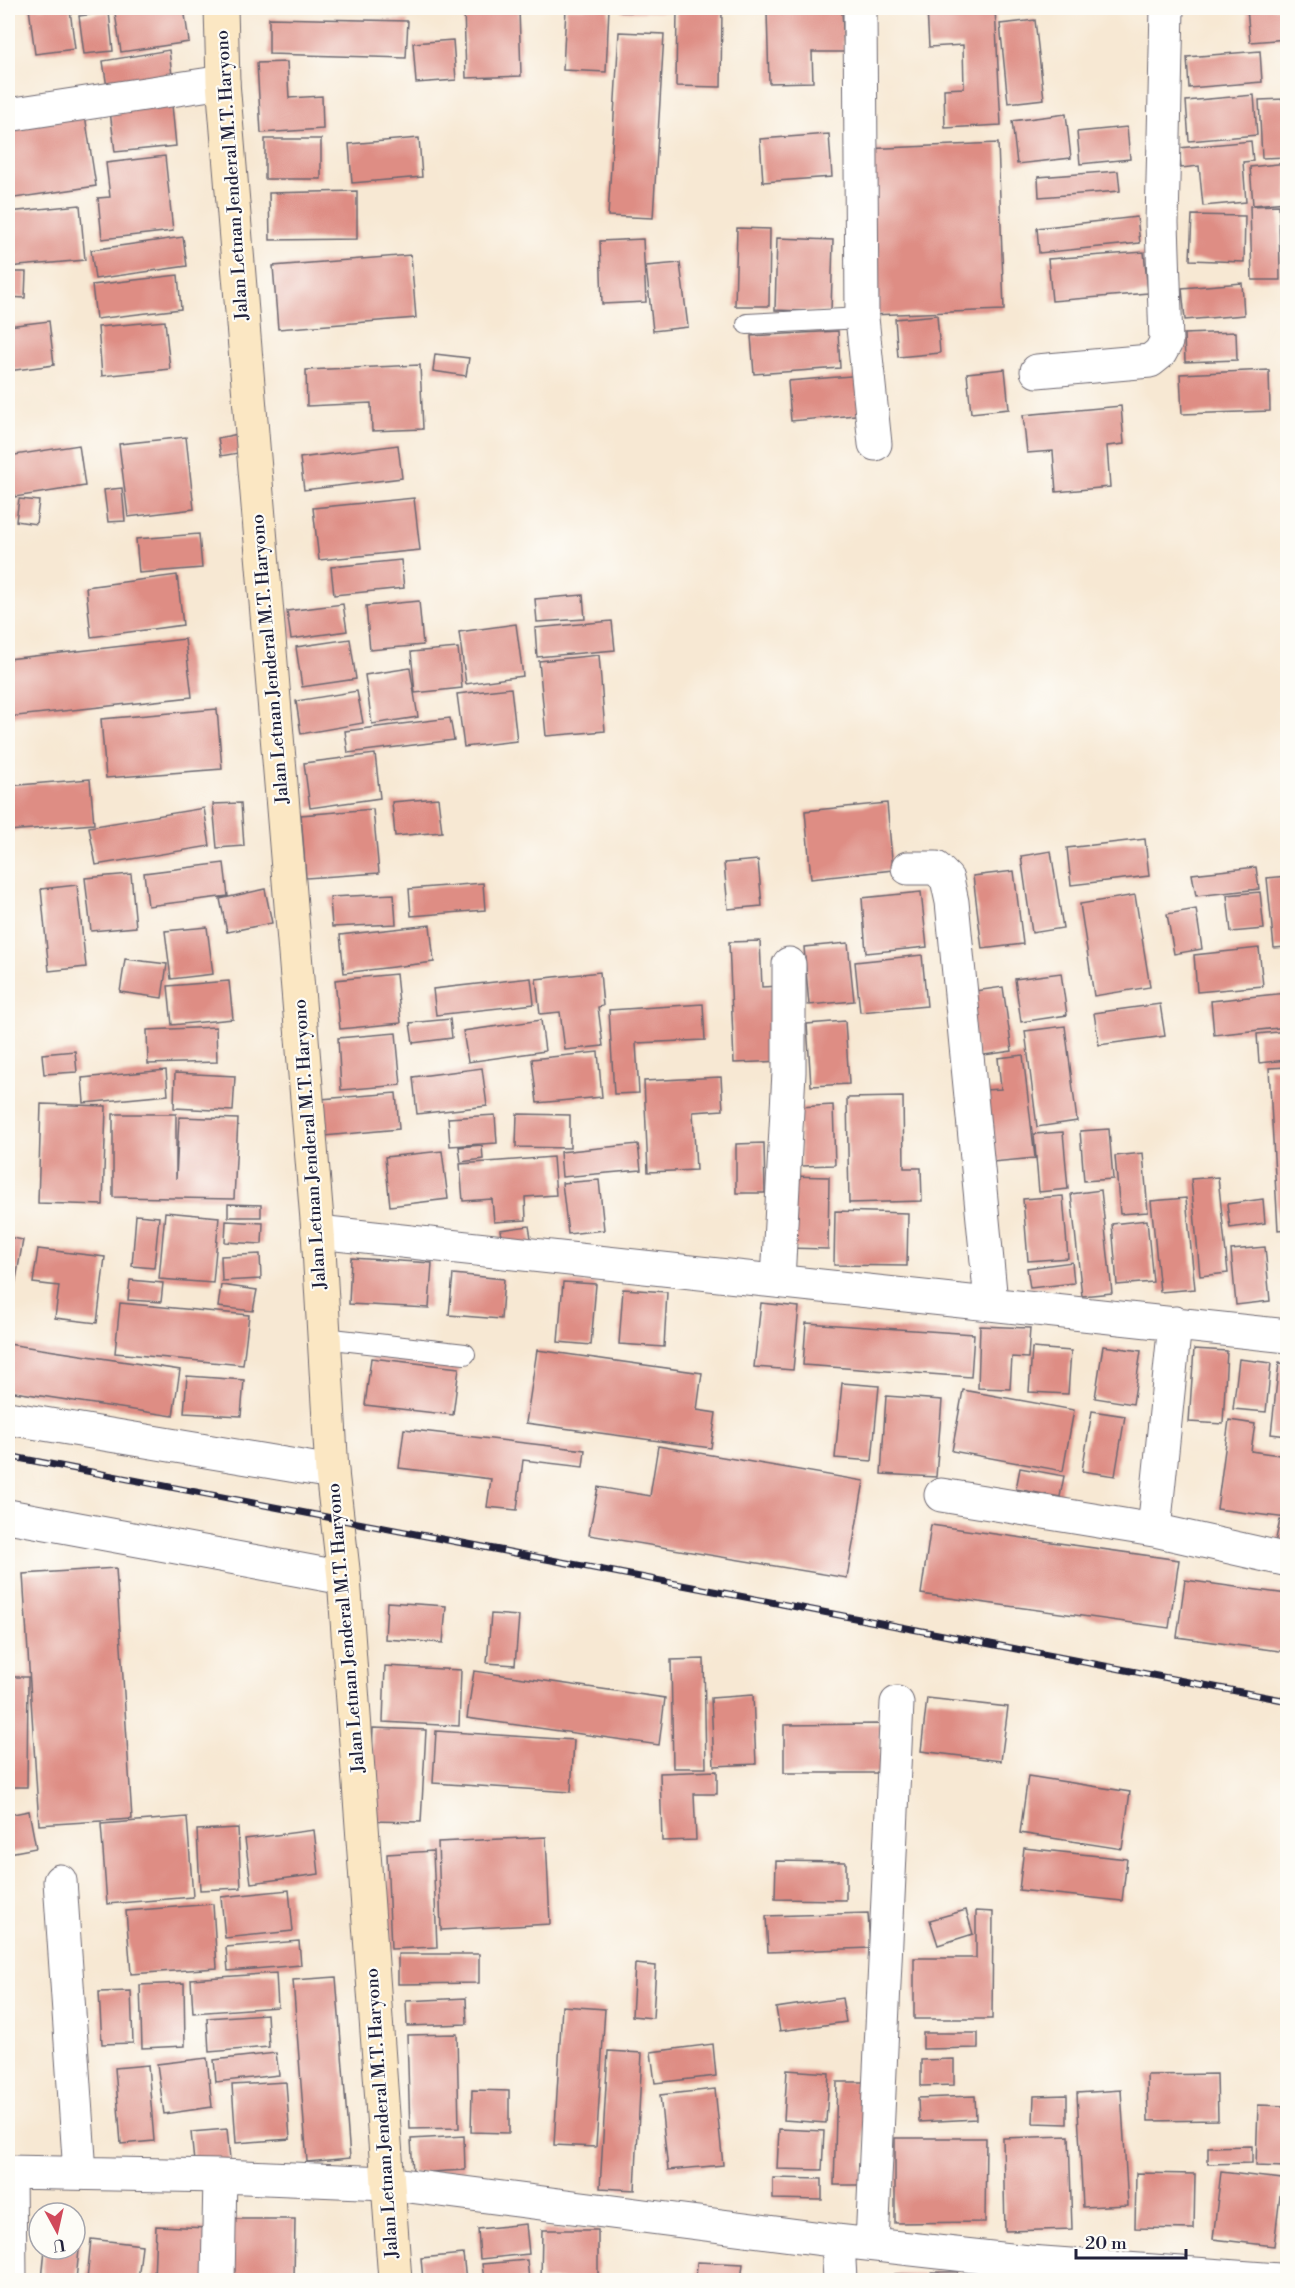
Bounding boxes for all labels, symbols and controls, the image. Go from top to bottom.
street label: Jalan Letnan Jenderal M.T. Haryono [210,29,254,322]
street label: Jalan Letnan Jenderal M.T. Haryono [246,513,294,806]
street label: Jalan Letnan Jenderal M.T. Haryono [288,998,332,1291]
street label: Jalan Letnan Jenderal M.T. Haryono [322,1482,370,1775]
street label: Jalan Letnan Jenderal M.T. Haryono [360,1967,404,2260]
north arrow [27,2201,87,2261]
scale bar [1076,2222,1186,2260]
text: 20 m [1085,2232,1127,2255]
text: U [51,2234,66,2256]

